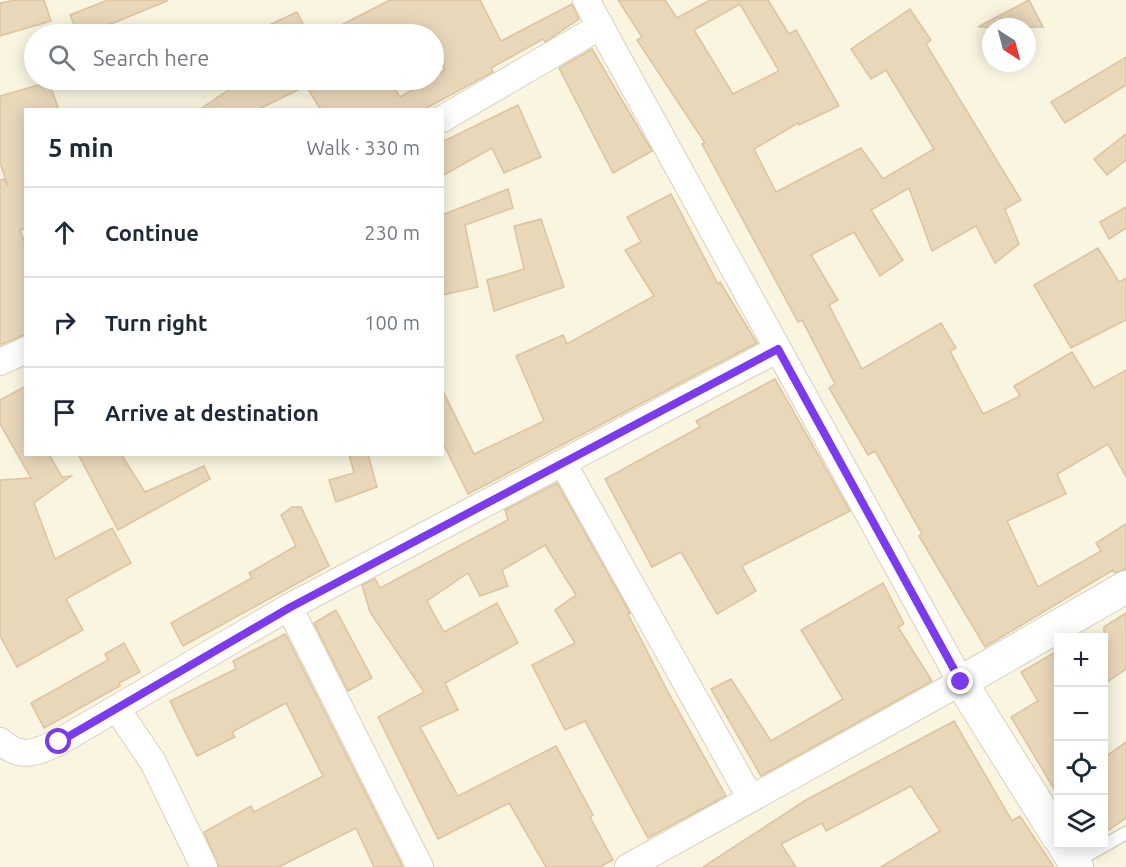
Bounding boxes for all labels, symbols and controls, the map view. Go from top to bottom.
north arrow [982,18,1036,72]
search box [24,24,444,90]
icon: search [45,41,78,74]
text: Search here [93,45,209,70]
text: 5 min [48,133,114,162]
text: Walk · 330 m [307,136,420,159]
icon: ahead [48,216,81,249]
text: Continue [105,220,199,245]
text: 230 m [364,221,420,244]
icon: right [48,306,81,339]
text: Turn right [105,310,207,335]
text: 100 m [364,311,420,334]
icon: arrive [48,396,81,429]
text: Arrive at destination [105,400,319,425]
map controls [1054,633,1108,849]
button: + [1054,633,1108,687]
route end [947,668,973,694]
button: − [1054,687,1108,741]
route start [45,728,71,754]
button: locate [1054,741,1108,795]
button: layers [1054,795,1108,849]

